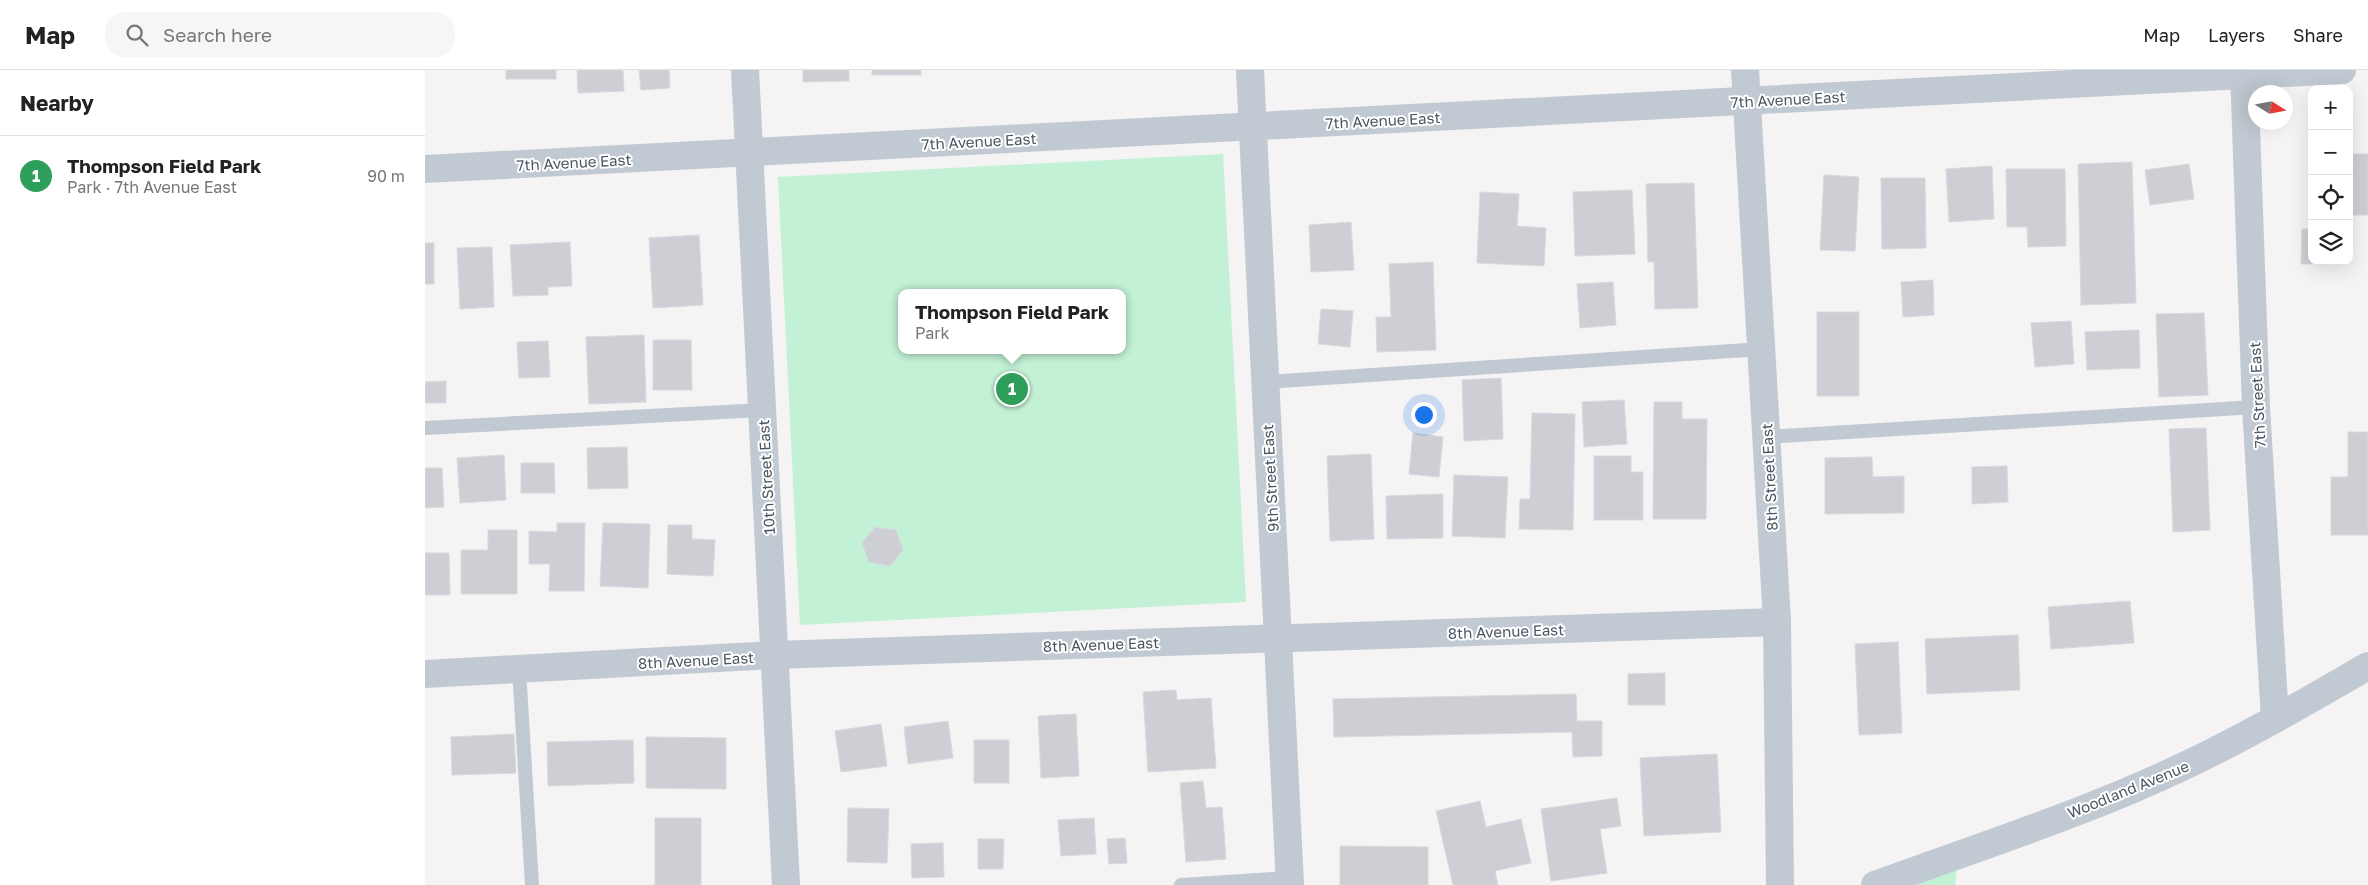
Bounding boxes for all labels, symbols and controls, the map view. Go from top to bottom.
search box [105,12,455,57]
text: Map [25,20,75,49]
icon: search [123,21,151,49]
text: Search here [163,23,272,46]
text: Map [2143,24,2180,46]
text: Layers [2208,24,2265,46]
text: Share [2293,24,2343,46]
north arrow [2248,85,2293,130]
map controls [2308,85,2353,265]
button: + [2308,85,2353,130]
street label: 7th Avenue East [1730,87,1846,111]
text: Nearby [20,90,94,116]
street label: 7th Avenue East [1325,108,1441,132]
street label: 7th Avenue East [921,129,1037,153]
button: − [2308,130,2353,175]
street label: 7th Avenue East [516,150,632,174]
text: Thompson Field Park [67,154,261,177]
text: 1 [32,166,40,186]
text: 90 m [367,166,405,186]
button: locate [2308,175,2353,220]
text: Park · 7th Avenue East [67,177,237,197]
button: layers [2308,220,2353,265]
popup [898,289,1126,354]
text: Thompson Field Park [915,300,1109,323]
text: Park [915,323,950,343]
street label: 7th Street East [2245,341,2269,449]
pin: 1 [996,370,1028,408]
your location [1411,402,1437,428]
street label: 10th Street East [754,419,778,535]
street label: 8th Street East [1757,423,1781,531]
street label: 9th Street East [1258,424,1282,532]
street label: 8th Avenue East [1448,620,1564,642]
street label: 8th Avenue East [1043,633,1159,655]
street label: 8th Avenue East [637,648,755,672]
street label: Woodland Avenue [2065,756,2192,822]

